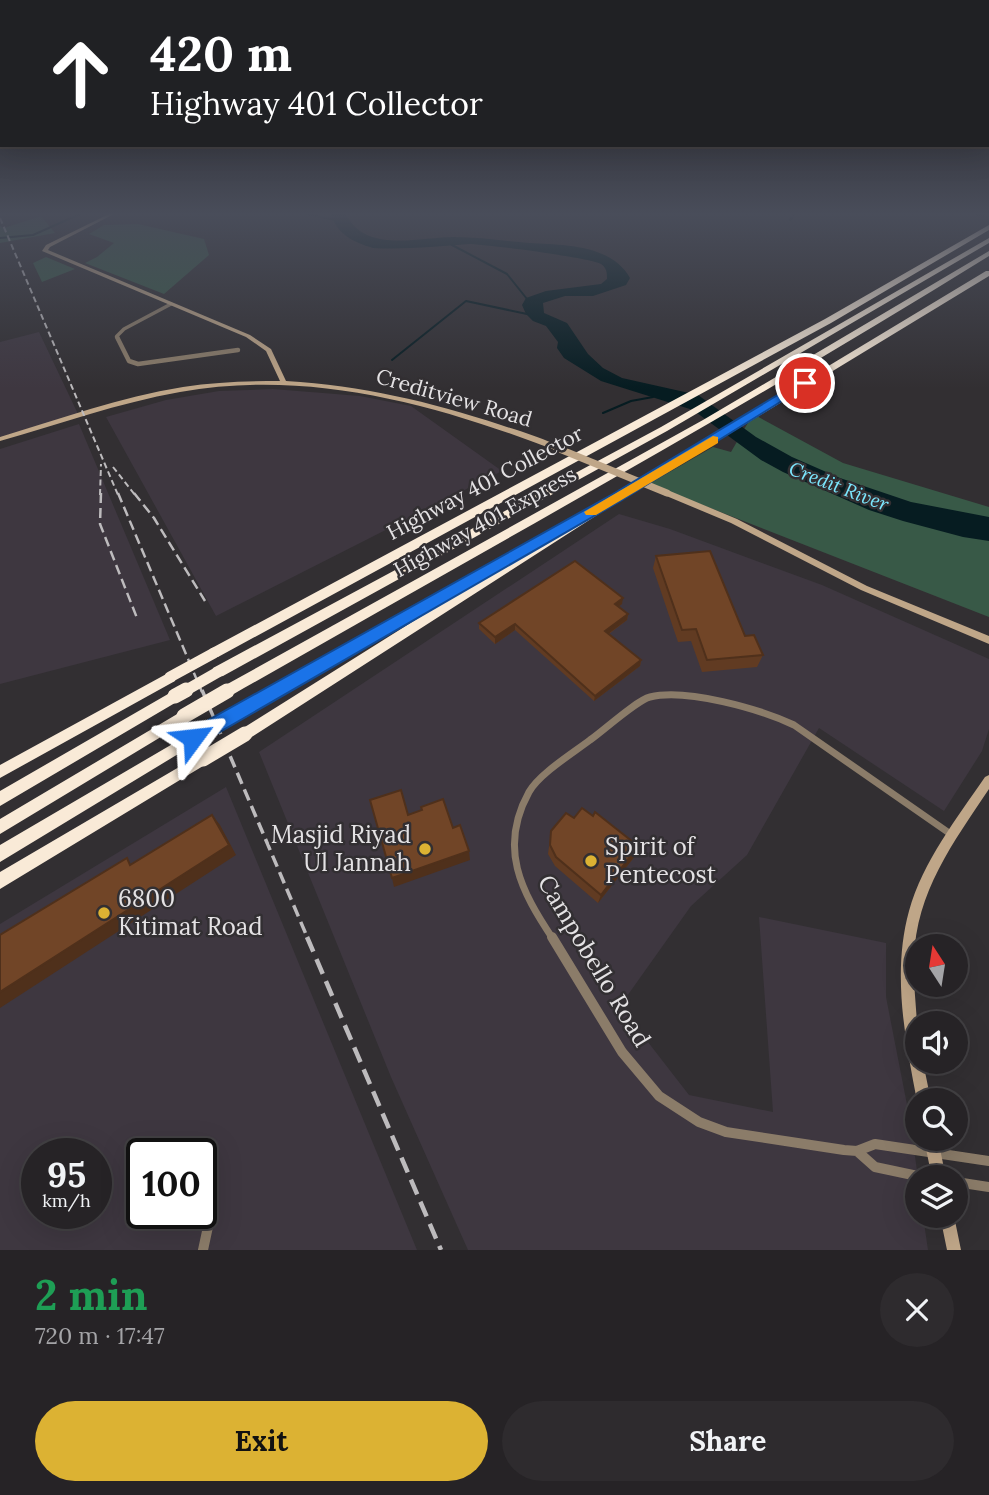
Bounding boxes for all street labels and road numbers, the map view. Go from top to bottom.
street label: Creditview Road [373,362,535,433]
street label: Highway 401 Collector [382,419,588,546]
street label: Highway 401 Express [389,460,581,583]
street label: Campobello Road [531,869,658,1052]

